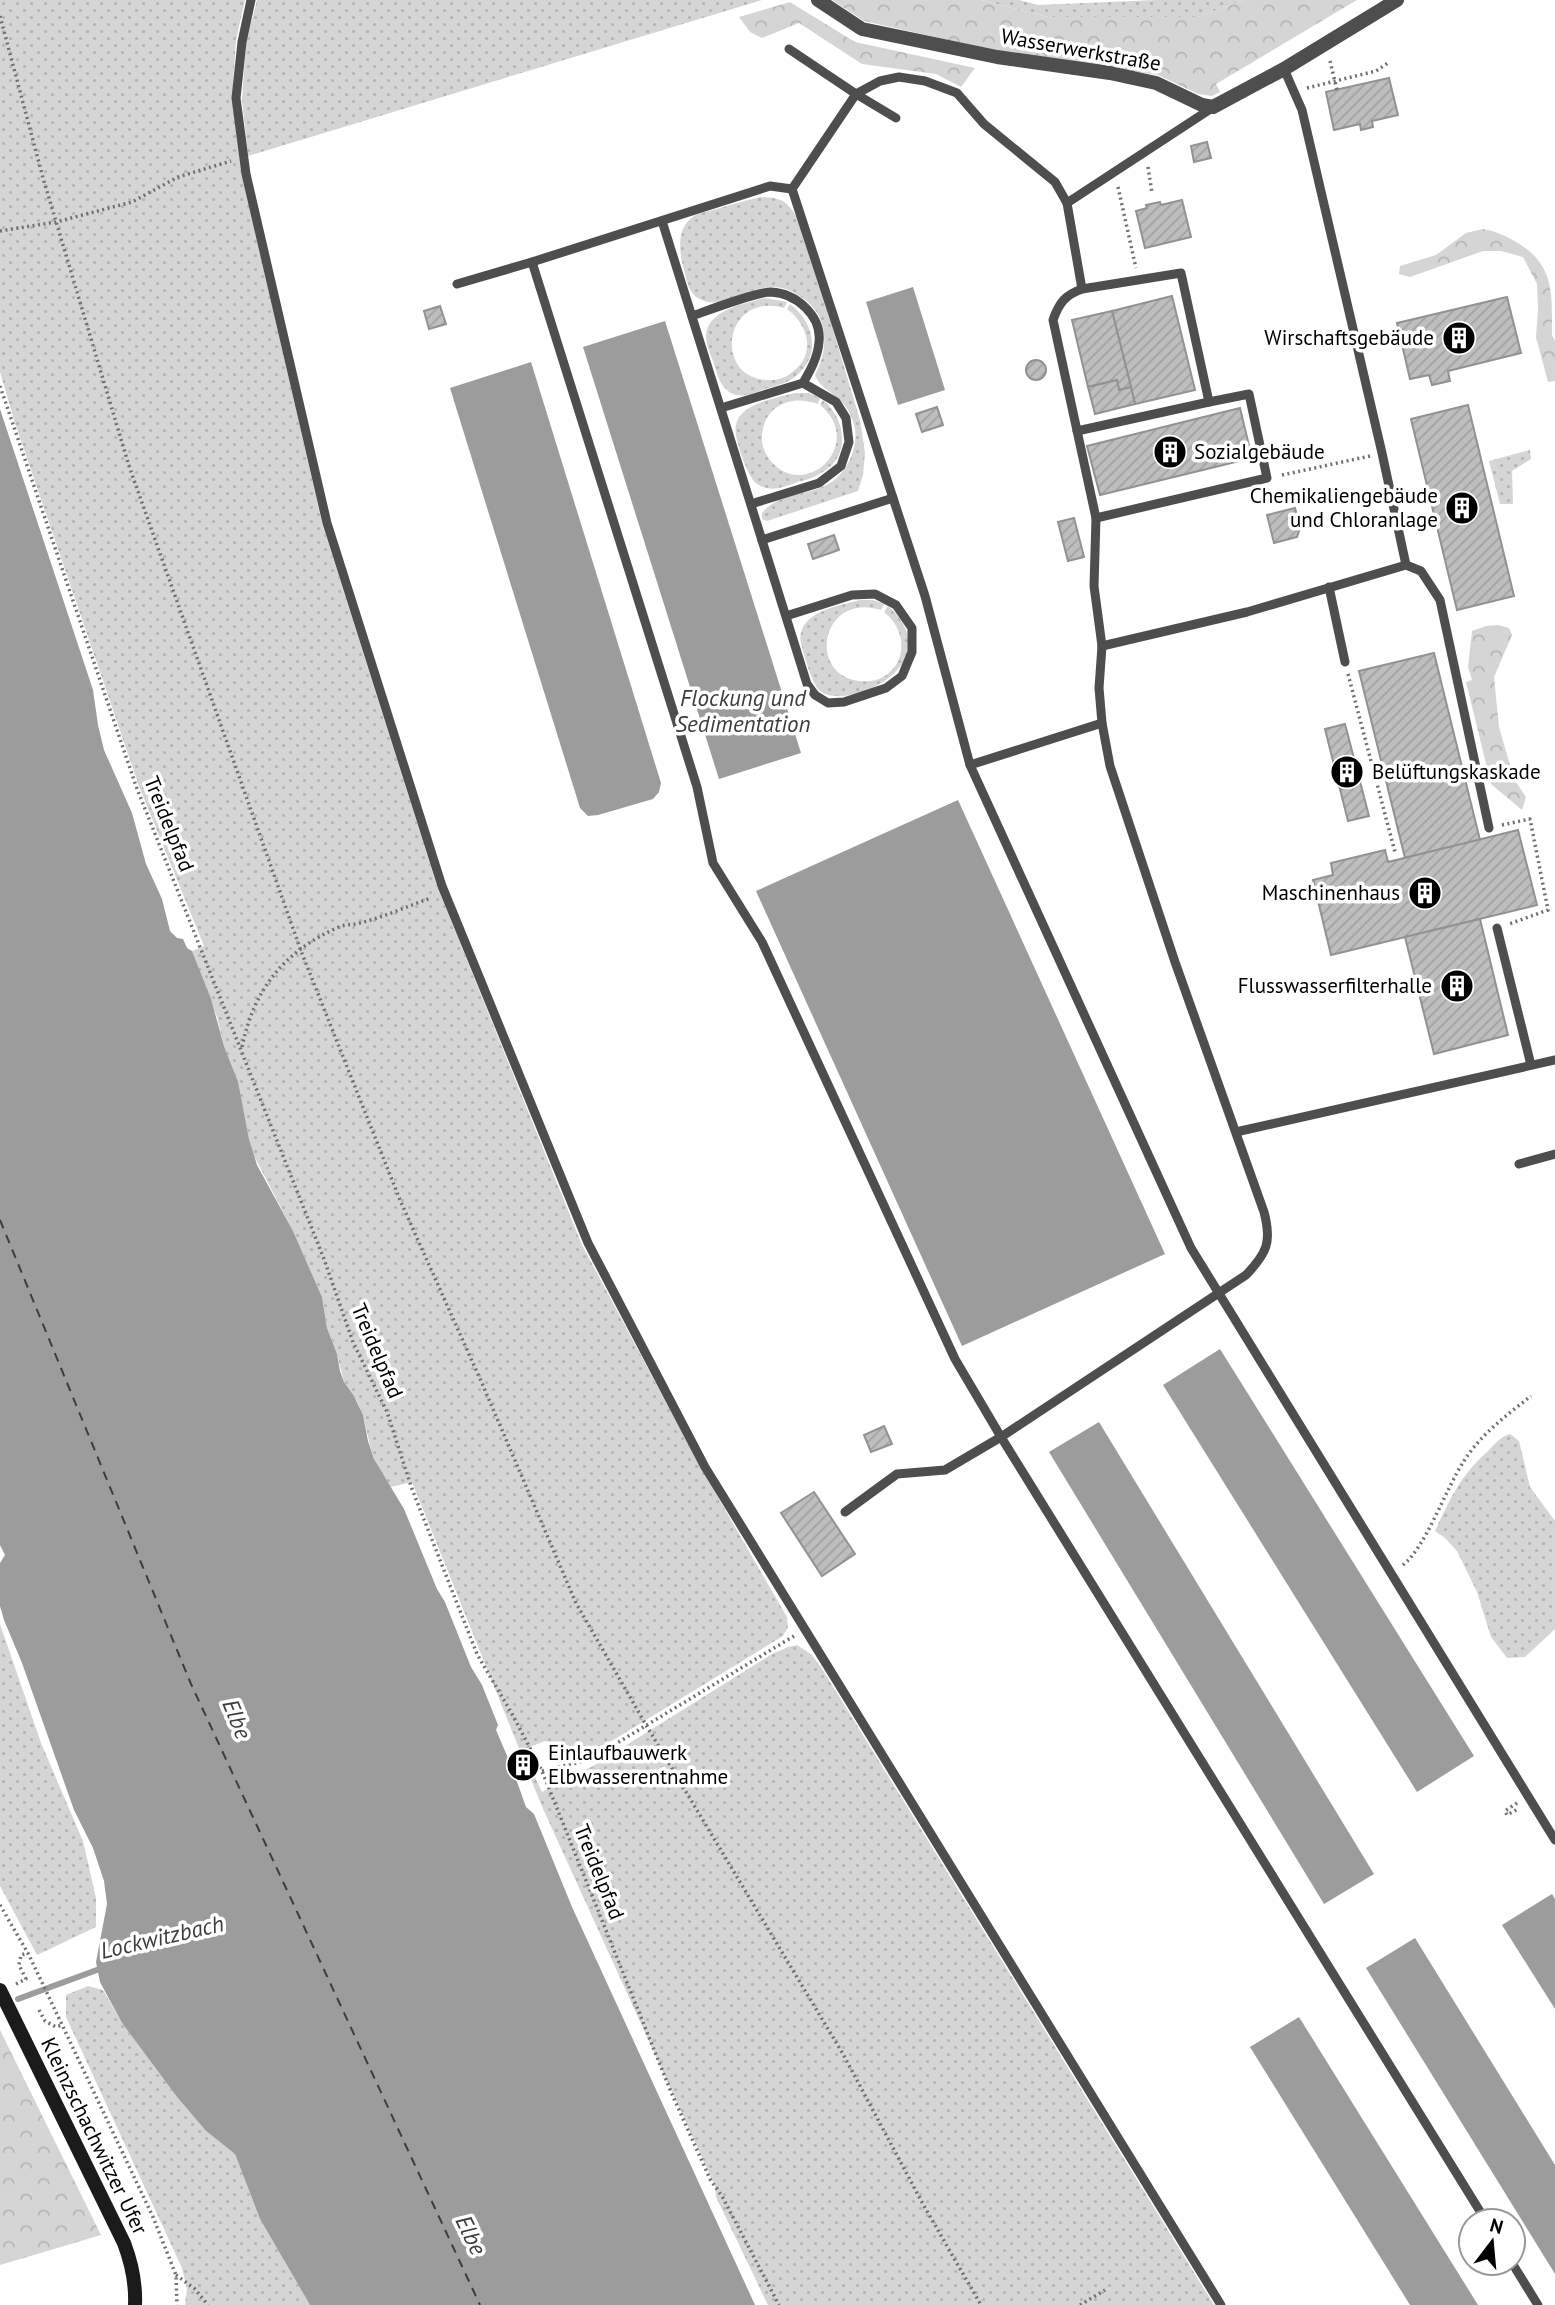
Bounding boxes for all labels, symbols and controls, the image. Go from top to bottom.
street label: Wasserwerkstraße [999,22,1163,77]
building icon: Wirschaftsgebäude [1440,319,1478,357]
place label: Wirschaftsgebäude [1264,324,1434,351]
building icon: Sozialgebäude [1151,433,1189,471]
place label: Sozialgebäude [1194,438,1325,465]
place label: Chemikaliengebäude und Chloranlage [1250,482,1438,533]
building icon: Chemikaliengebäude und Chloranlage [1443,489,1481,527]
water label: Flockung und Sedimentation [675,683,811,738]
building icon: Belüftungskaskade [1328,753,1366,791]
place label: Belüftungskaskade [1372,758,1541,785]
street label: Treidelpfad [138,772,201,875]
building icon: Maschinenhaus [1406,874,1444,912]
place label: Maschinenhaus [1262,879,1400,906]
building icon: Flusswasserfilterhalle [1438,967,1476,1005]
place label: Flusswasserfilterhalle [1238,972,1432,999]
street label: Treidelpfad [345,1299,410,1402]
water label: Elbe [216,1695,259,1743]
place label: Einlaufbauwerk Elbwasserentnahme [548,1739,728,1790]
building icon: Einlaufbauwerk Elbwasserentnahme [504,1746,542,1784]
street label: Treidelpfad [568,1820,631,1923]
water label: Lockwitzbach [97,1908,226,1965]
street label: Kleinzschachwitzer Ufer [35,2033,154,2239]
north arrow [1457,2207,1527,2277]
water label: Elbe [450,2210,494,2260]
text: N [1487,2212,1506,2239]

